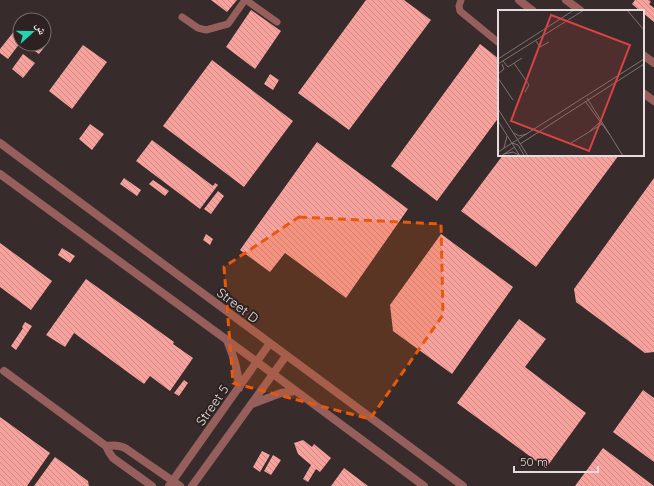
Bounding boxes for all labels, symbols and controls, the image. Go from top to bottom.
inset map [498,10,644,156]
north arrow [12,12,52,52]
text: ش [32,20,50,37]
street label: Street D [214,284,262,326]
street label: Street 5 [192,382,232,428]
scale bar [514,448,598,474]
text: 50 m [520,454,548,469]

